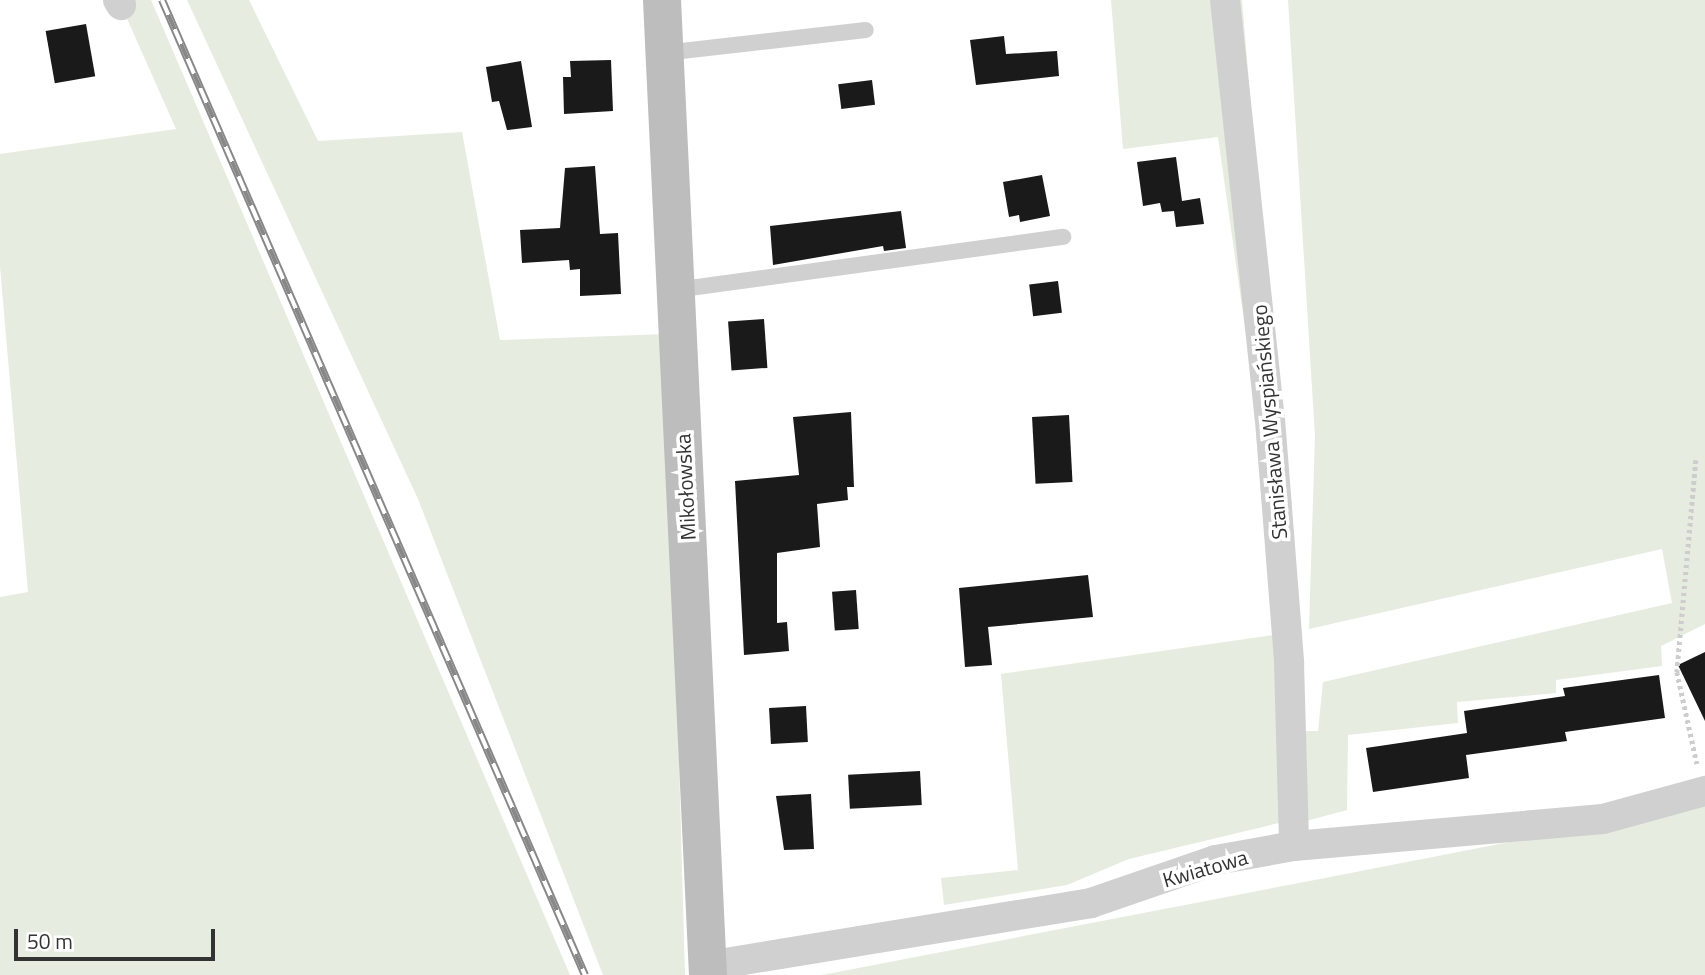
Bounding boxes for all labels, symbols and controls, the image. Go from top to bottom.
street label: Stanisława Wyspiańskiego [1246,304,1292,540]
street label: Mikołowska [670,433,700,541]
street label: Kwiatowa [1160,844,1250,892]
scale bar [18,916,219,960]
text: 50 m [27,925,73,957]

